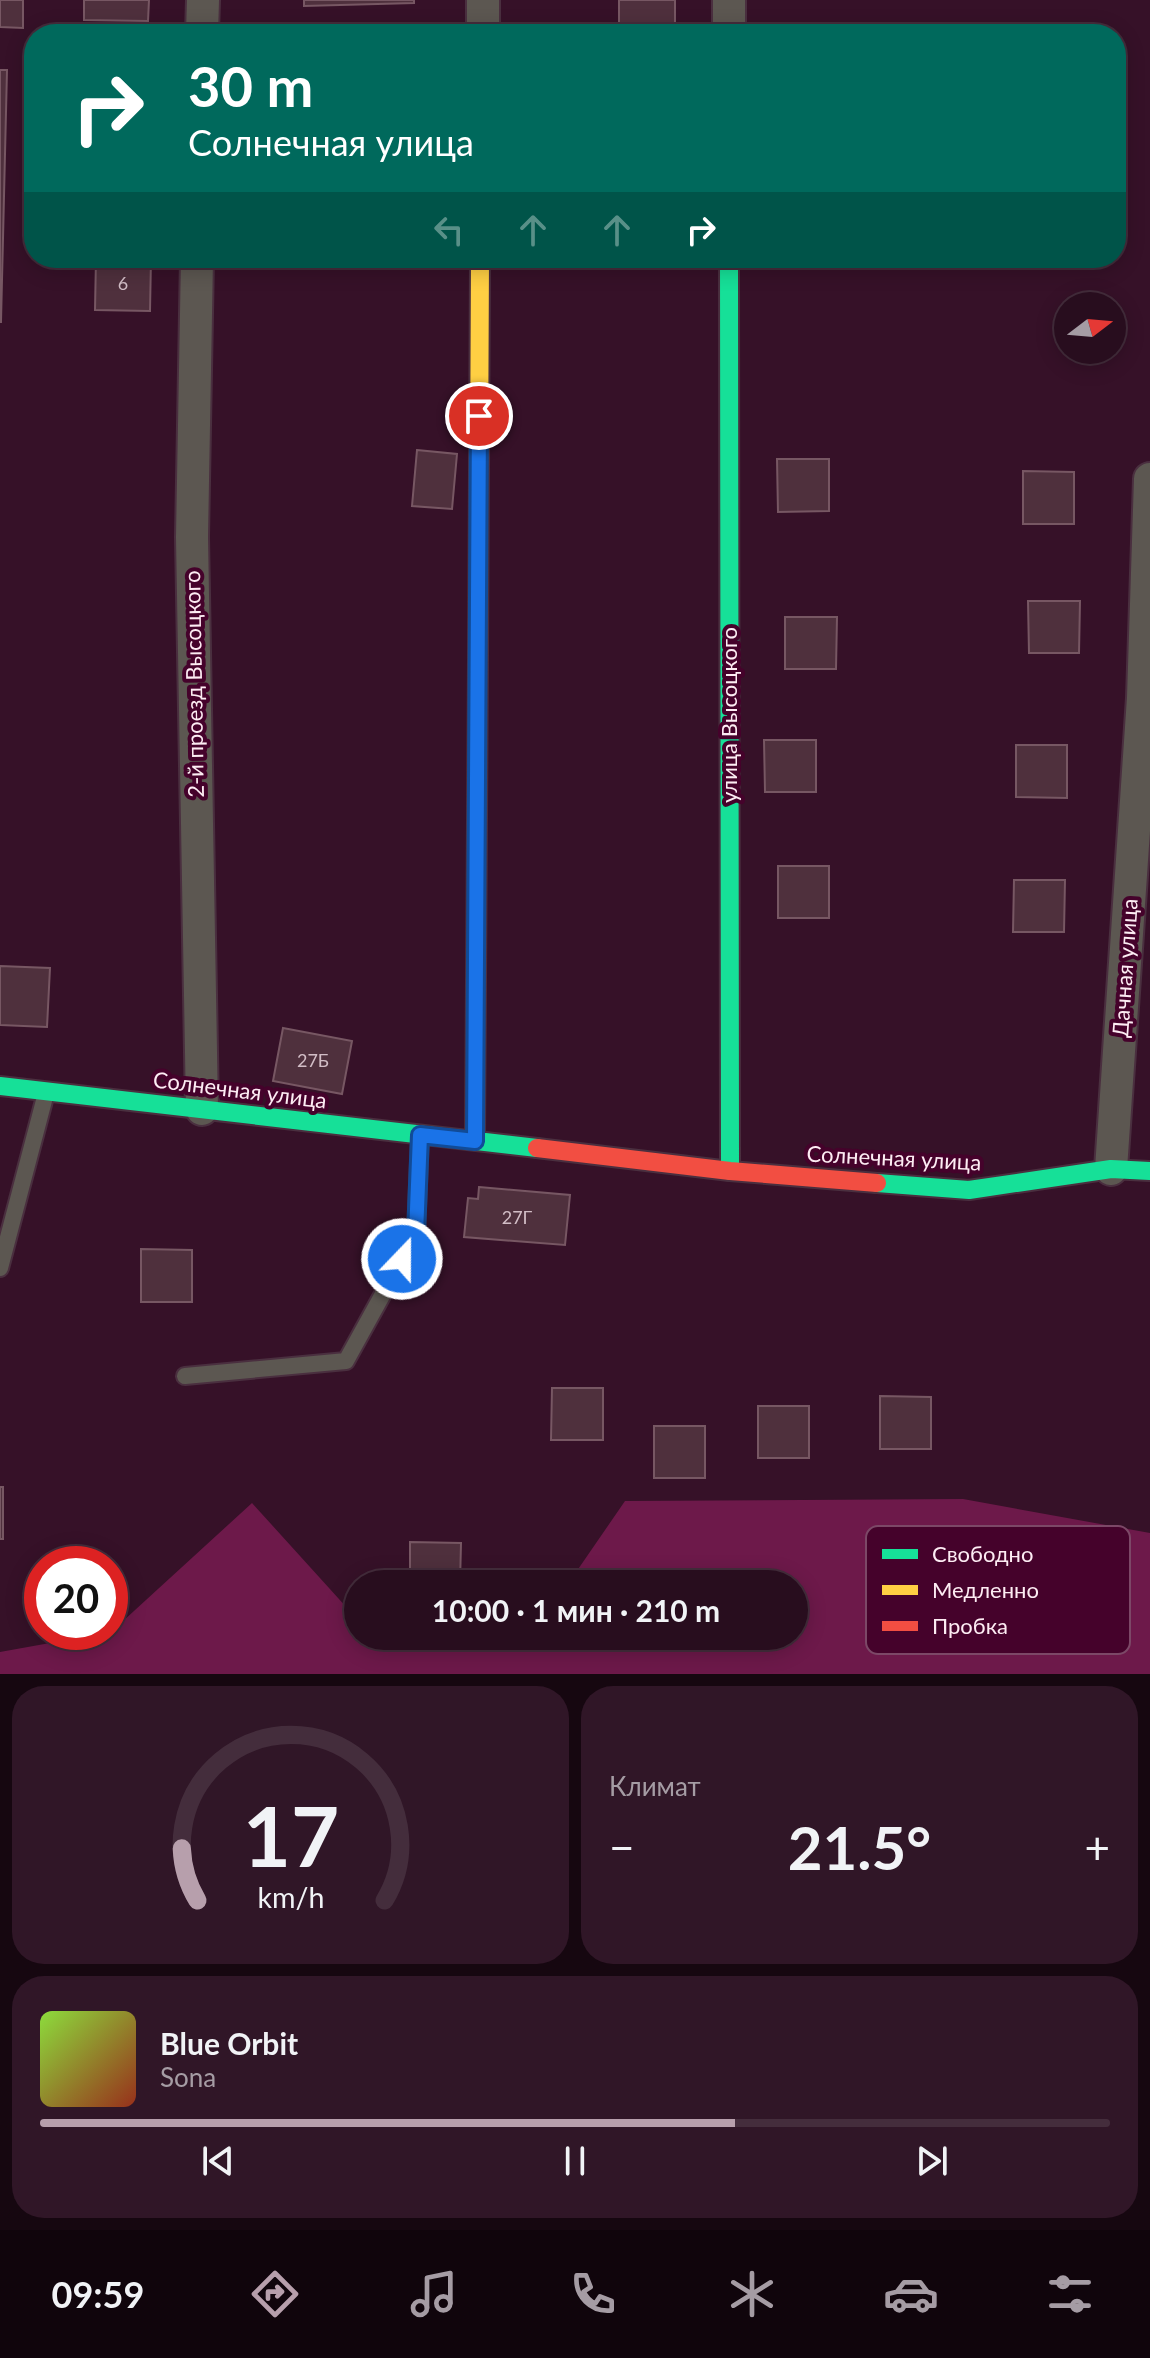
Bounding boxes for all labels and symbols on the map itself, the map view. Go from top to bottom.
house number: 6 [118,272,128,294]
north arrow [1054,292,1126,364]
pin [445,382,513,450]
street label: 2-й проезд Высоцкого [178,570,209,798]
street label: улица Высоцкого [715,627,742,803]
street label: Дачная улица [1106,898,1143,1038]
house number: 27Б [297,1049,329,1071]
street label: Солнечная улица [152,1065,328,1114]
street label: Солнечная улица [806,1139,982,1176]
house number: 27Г [502,1206,533,1228]
position arrow [360,1217,444,1301]
legend [866,1526,1130,1654]
text: Свободно [932,1540,1033,1567]
speed limit sign: 20 [24,1546,128,1650]
text: Медленно [932,1576,1039,1603]
text: Пробка [932,1612,1008,1639]

